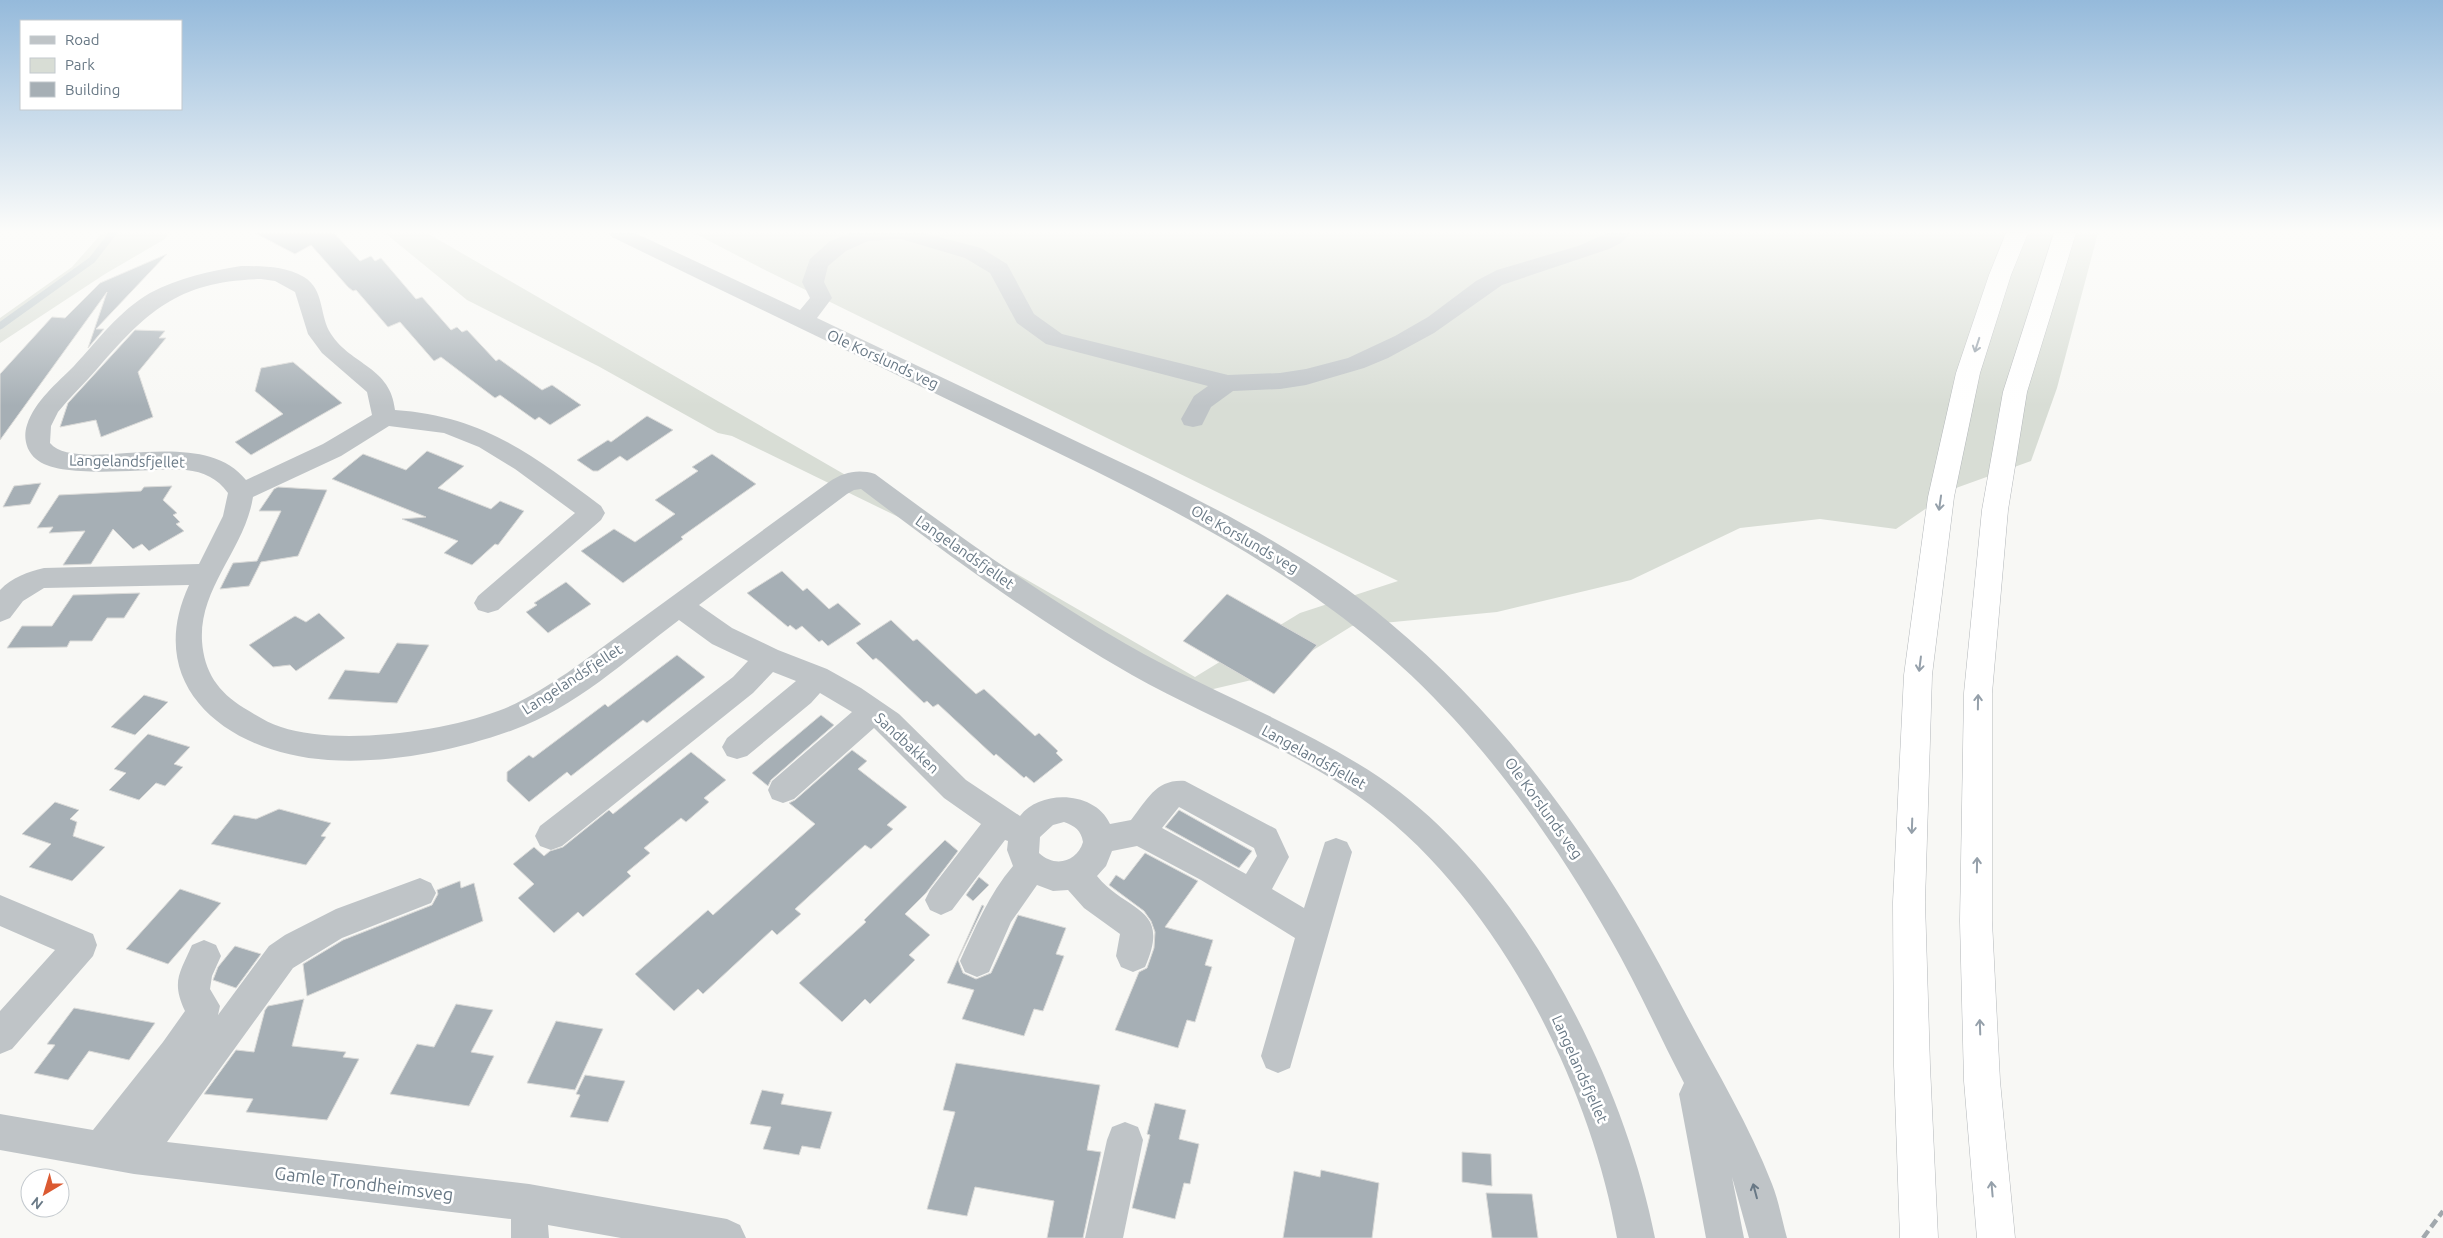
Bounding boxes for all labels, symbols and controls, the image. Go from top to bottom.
legend [20,20,182,110]
text: Road [65,31,100,48]
text: Park [65,56,95,73]
text: Building [65,81,120,98]
street label: Ole Korslunds veg [824,326,942,392]
one-way arrow [1972,336,1981,352]
street label: Langelandsfjellet [69,451,185,471]
one-way arrow [1935,494,1945,510]
street label: Ole Korslunds veg [1188,501,1302,577]
street label: Langelandsfjellet [913,512,1017,592]
street label: Langelandsfjellet [519,640,625,718]
one-way arrow [1915,656,1925,672]
one-way arrow [1973,695,1983,711]
street label: Sandbakken [872,709,942,777]
street label: Langelandsfjellet [1259,721,1369,793]
street label: Ole Korslunds veg [1502,754,1586,862]
one-way arrow [1907,818,1917,834]
one-way arrow [1972,857,1982,874]
street label: Langelandsfjellet [1549,1013,1611,1126]
one-way arrow [1975,1020,1985,1036]
street label: Gamle Trondheimsveg [273,1162,455,1204]
north arrow [20,1168,70,1218]
one-way arrow [1987,1182,1997,1198]
one-way arrow [1750,1183,1759,1199]
text: N [28,1194,46,1213]

